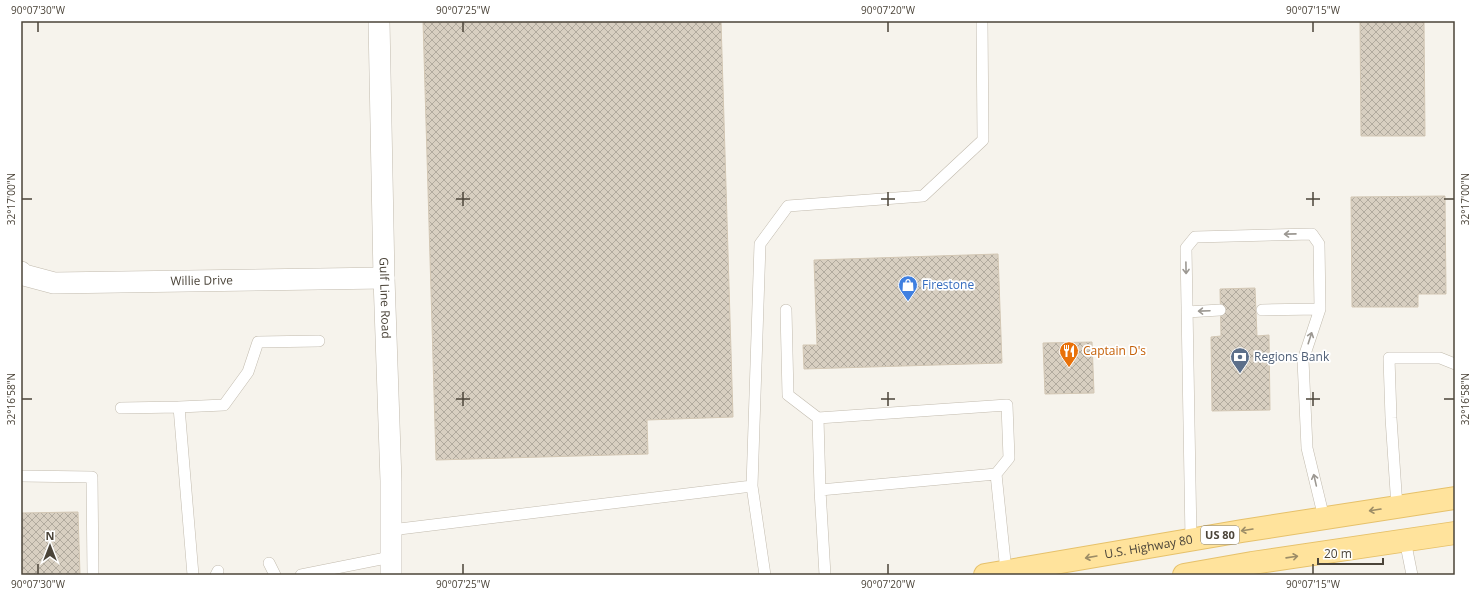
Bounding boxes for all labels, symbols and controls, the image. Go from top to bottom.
text: 90°07'30"W [11,3,66,17]
text: 90°07'25"W [436,3,491,17]
text: 90°07'20"W [861,3,916,17]
text: 90°07'15"W [1286,3,1341,17]
text: 32°17'00"N [4,173,18,225]
text: 32°17'00"N [1458,173,1472,225]
one-way arrow [1284,231,1297,238]
street label: Gulf Line Road [376,257,395,339]
one-way arrow [1182,261,1190,274]
street label: Willie Drive [170,271,233,289]
shop icon: Firestone [897,274,919,302]
place label: Firestone [922,276,974,293]
one-way arrow [1198,307,1211,315]
one-way arrow [1307,332,1315,344]
restaurant icon: Captain D's [1058,340,1080,368]
place label: Captain D's [1083,342,1146,359]
bank icon: Regions Bank [1229,346,1251,374]
place label: Regions Bank [1254,348,1330,365]
text: 32°16'58"N [4,373,18,425]
text: 32°16'58"N [1458,373,1472,425]
one-way arrow [1310,474,1318,487]
one-way arrow [1369,506,1382,514]
north arrow [30,526,70,566]
road number: US 80 [1201,526,1239,544]
one-way arrow [1240,526,1253,534]
text: N [46,528,54,543]
street label: U.S. Highway 80 [1103,531,1194,562]
scale bar [1318,540,1383,566]
text: 20 m [1324,545,1352,562]
one-way arrow [1085,553,1098,561]
one-way arrow [1285,553,1298,561]
text: 90°07'30"W [11,577,66,591]
text: 90°07'25"W [436,577,491,591]
text: 90°07'20"W [861,577,916,591]
text: 90°07'15"W [1286,577,1341,591]

